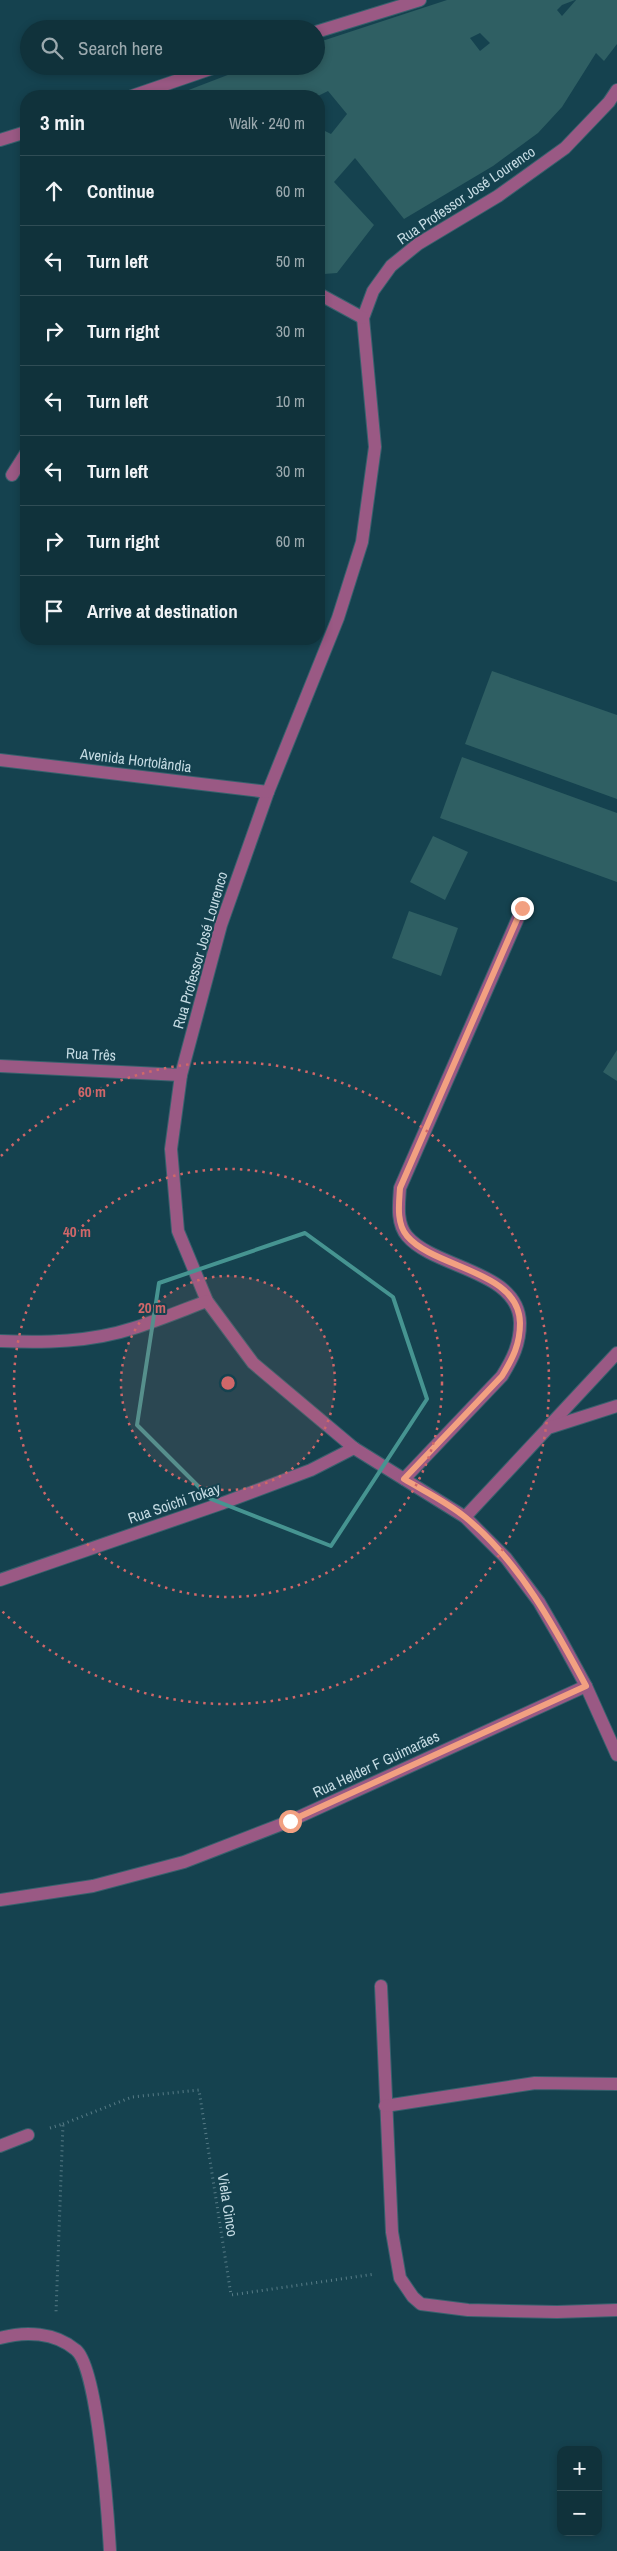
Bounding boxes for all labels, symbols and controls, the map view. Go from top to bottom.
search box [20,20,325,75]
icon: search [38,34,66,62]
text: Search here [78,35,163,61]
text: 3 min [40,108,85,137]
text: Walk · 240 m [229,112,305,134]
street label: Rua Professor José Lourenco [393,141,539,249]
icon: ahead [40,177,68,205]
text: Continue [87,178,155,204]
text: 60 m [276,180,305,202]
icon: left [40,247,68,275]
text: Turn left [87,248,148,274]
text: 50 m [276,250,305,272]
icon: right [40,317,68,345]
text: Turn right [87,318,159,344]
text: 30 m [276,320,305,342]
icon: left [40,387,68,415]
text: Turn left [87,388,148,414]
text: 10 m [276,390,305,412]
icon: left [40,457,68,485]
text: Turn left [87,458,148,484]
text: 30 m [276,460,305,482]
icon: right [40,527,68,555]
text: Turn right [87,528,159,554]
text: 60 m [276,530,305,552]
icon: arrive [40,597,68,625]
text: Arrive at destination [87,598,238,624]
street label: Avenida Hortolândia [78,743,193,777]
street label: Rua Professor José Lourenco [167,869,233,1031]
route end [511,897,534,920]
street label: Rua Três [66,1042,116,1066]
text: 60 m [78,1081,106,1102]
text: 40 m [63,1221,91,1242]
text: 20 m [138,1297,166,1318]
centre of rings [219,1374,237,1392]
street label: Rua Soichi Tokay [125,1477,224,1529]
street label: Rua Helder F Guimarães [309,1725,443,1803]
route start [279,1810,302,1833]
street label: Viela Cinco [213,2172,243,2238]
map controls [557,2446,602,2536]
button: + [557,2446,602,2491]
button: − [557,2491,602,2536]

